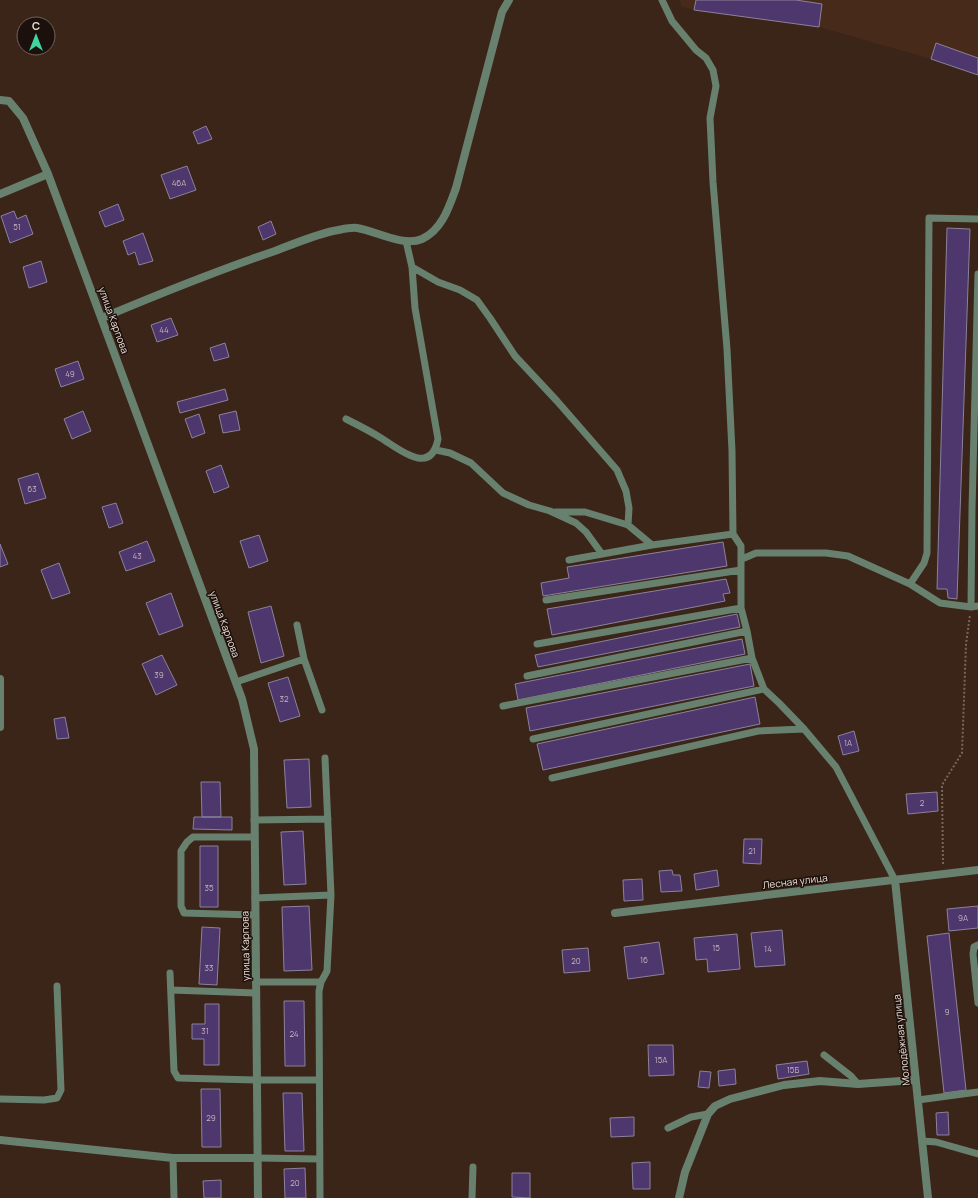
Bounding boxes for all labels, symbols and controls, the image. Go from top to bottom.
north arrow [16,16,56,56]
text: С [32,18,40,33]
house number: 46А [172,177,186,188]
house number: 51 [13,221,21,232]
street label: улица Карпова [95,285,133,355]
house number: 44 [159,324,169,335]
house number: 49 [65,368,75,379]
house number: 63 [27,483,37,494]
house number: 43 [132,550,142,561]
street label: улица Карпова [206,589,244,659]
house number: 39 [154,669,164,680]
house number: 32 [280,693,289,704]
house number: 1А [844,737,852,748]
house number: 2 [920,797,925,808]
house number: 21 [748,845,756,856]
street label: Лесная улица [762,870,828,892]
house number: 35 [204,882,214,893]
street label: улица Карпова [237,911,253,981]
house number: 9А [958,912,968,923]
house number: 15 [712,942,720,953]
house number: 14 [764,943,772,954]
house number: 16 [640,954,648,965]
house number: 20 [571,955,581,966]
house number: 33 [205,962,213,973]
street label: Молодёжная улица [889,994,913,1086]
house number: 9 [945,1006,950,1017]
house number: 31 [201,1025,209,1036]
house number: 24 [289,1028,299,1039]
house number: 15А [655,1054,667,1065]
house number: 15Б [787,1064,799,1075]
house number: 29 [206,1112,216,1123]
house number: 20 [290,1177,300,1188]

